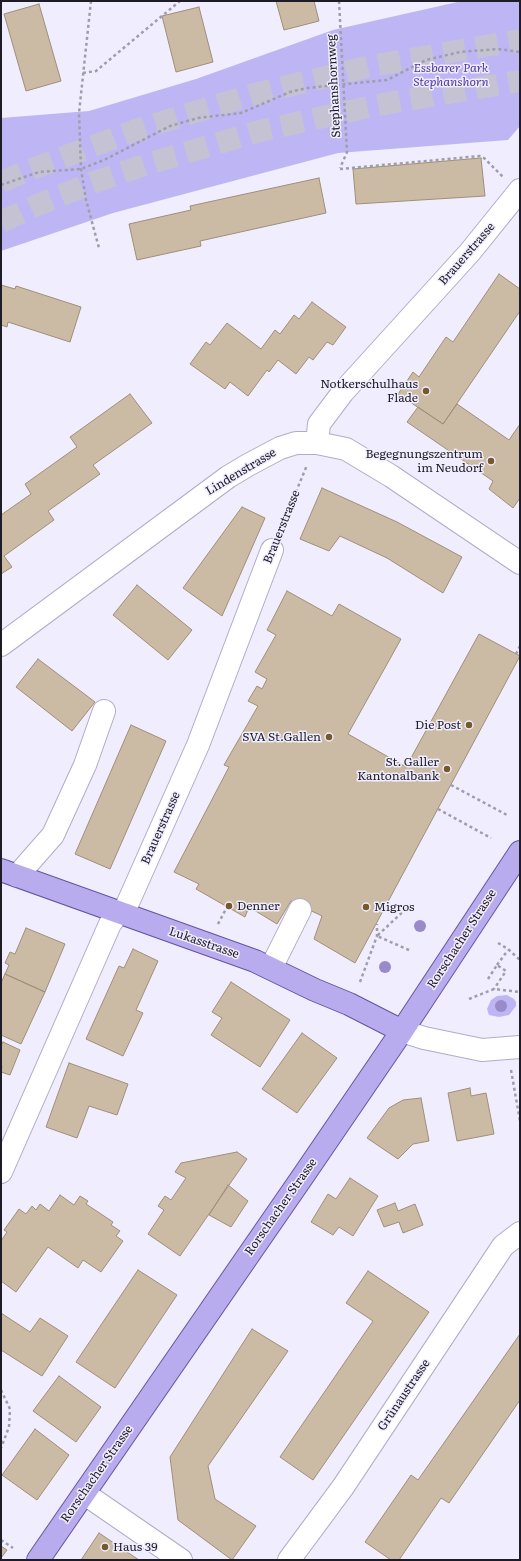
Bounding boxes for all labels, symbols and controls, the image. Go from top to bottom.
street label: Stephanshornweg [324,34,344,138]
park label: Essbarer Park Stephanshorn [413,61,489,89]
street label: Brauerstrasse [436,220,498,288]
place label: Notkerschulhaus Flade [320,377,418,405]
marker: Notkerschulhaus Flade [421,386,431,396]
street label: Lindenstrasse [203,445,279,499]
place label: Begegnungszentrum im Neudorf [365,447,483,475]
marker: Begegnungszentrum im Neudorf [486,456,496,466]
street label: Brauerstrasse [261,488,303,566]
place label: Die Post [415,718,461,732]
marker: Die Post [464,720,474,730]
place label: SVA St.Gallen [242,730,321,744]
marker: SVA St.Gallen [324,732,334,742]
place label: St. Galler Kantonalbank [357,755,439,783]
marker: St. Galler Kantonalbank [442,764,452,774]
street label: Brauerstrasse [139,789,183,867]
street label: Rorschacher Strasse [425,887,499,991]
place label: Denner [237,899,280,913]
place label: Migros [374,900,414,914]
marker: Denner [224,901,234,911]
marker: Migros [361,902,371,912]
street label: Lukasstrasse [167,924,241,962]
street label: Rorschacher Strasse [242,1156,320,1258]
street label: Grünaustrasse [375,1357,433,1433]
street label: Rorschacher Strasse [58,1423,136,1525]
place label: Haus 39 [113,1540,157,1554]
marker: Haus 39 [100,1542,110,1552]

